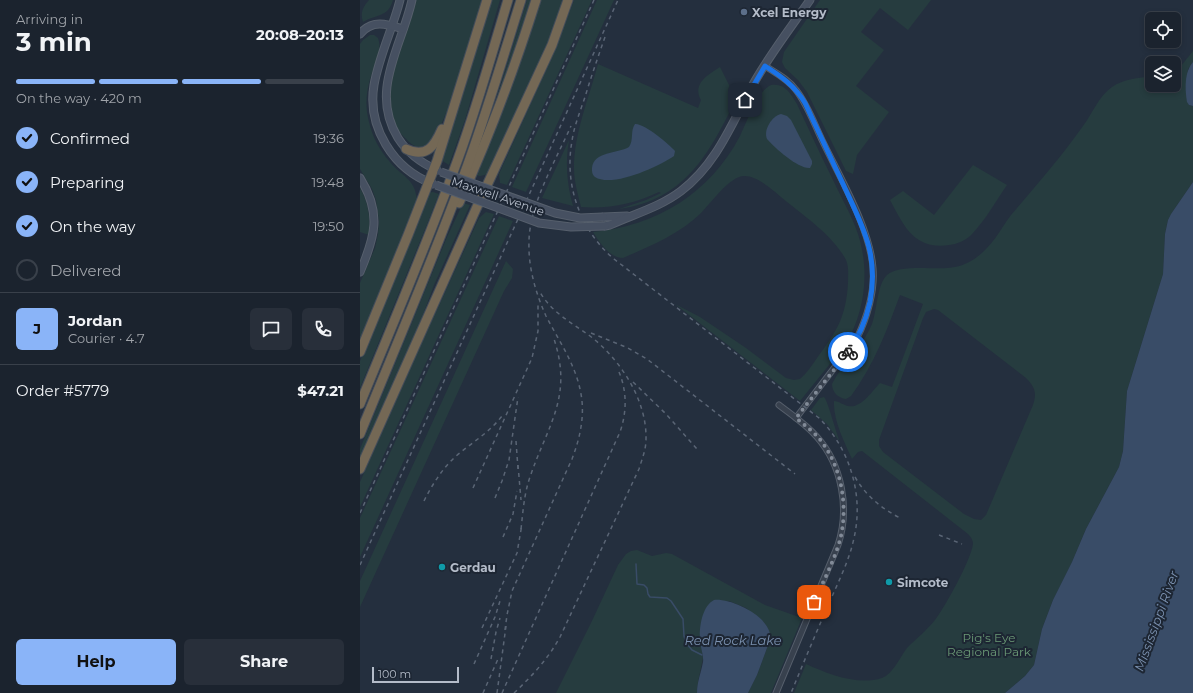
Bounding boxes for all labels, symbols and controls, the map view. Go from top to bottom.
place label: Xcel Energy [752,5,827,20]
marker: Xcel Energy [739,7,749,17]
text: Arriving in [16,11,83,27]
map controls [1145,12,1181,92]
button: locate [1145,12,1181,48]
text: 20:08–20:13 [256,25,344,44]
text: 3 min [16,26,92,58]
button: layers [1145,56,1181,92]
pin [728,83,762,117]
icon: home [734,89,756,111]
text: On the way · 420 m [16,90,142,106]
icon: check [16,127,38,149]
text: Confirmed [50,129,130,148]
text: 19:36 [313,130,344,146]
icon: check [16,171,38,193]
text: Preparing [50,173,125,192]
street label: Maxwell Avenue [450,173,546,219]
text: 19:48 [312,174,344,190]
icon: check [16,215,38,237]
text: On the way [50,217,135,236]
text: 19:50 [313,218,344,234]
text: Delivered [50,261,122,280]
button: chat [250,308,292,350]
button: phone [302,308,344,350]
text: Jordan [68,311,122,330]
text: J [33,319,41,338]
text: Courier · 4.7 [68,330,145,346]
courier [828,332,868,372]
icon: bike [837,341,859,363]
text: Order #5779 [16,381,109,400]
text: $47.21 [297,381,344,400]
place label: Gerdau [450,560,496,575]
marker: Gerdau [437,562,447,572]
water label: Mississippi River [1130,568,1182,673]
place label: Simcote [897,575,949,590]
marker: Simcote [884,577,894,587]
pin [797,585,831,619]
icon: bag [803,591,825,613]
park label: Pig's Eye Regional Park [947,630,1032,659]
water label: Red Rock Lake [684,632,782,648]
button: Help [16,639,176,685]
button: Share [184,639,344,685]
scale bar [372,665,459,684]
text: 100 m [378,667,411,681]

